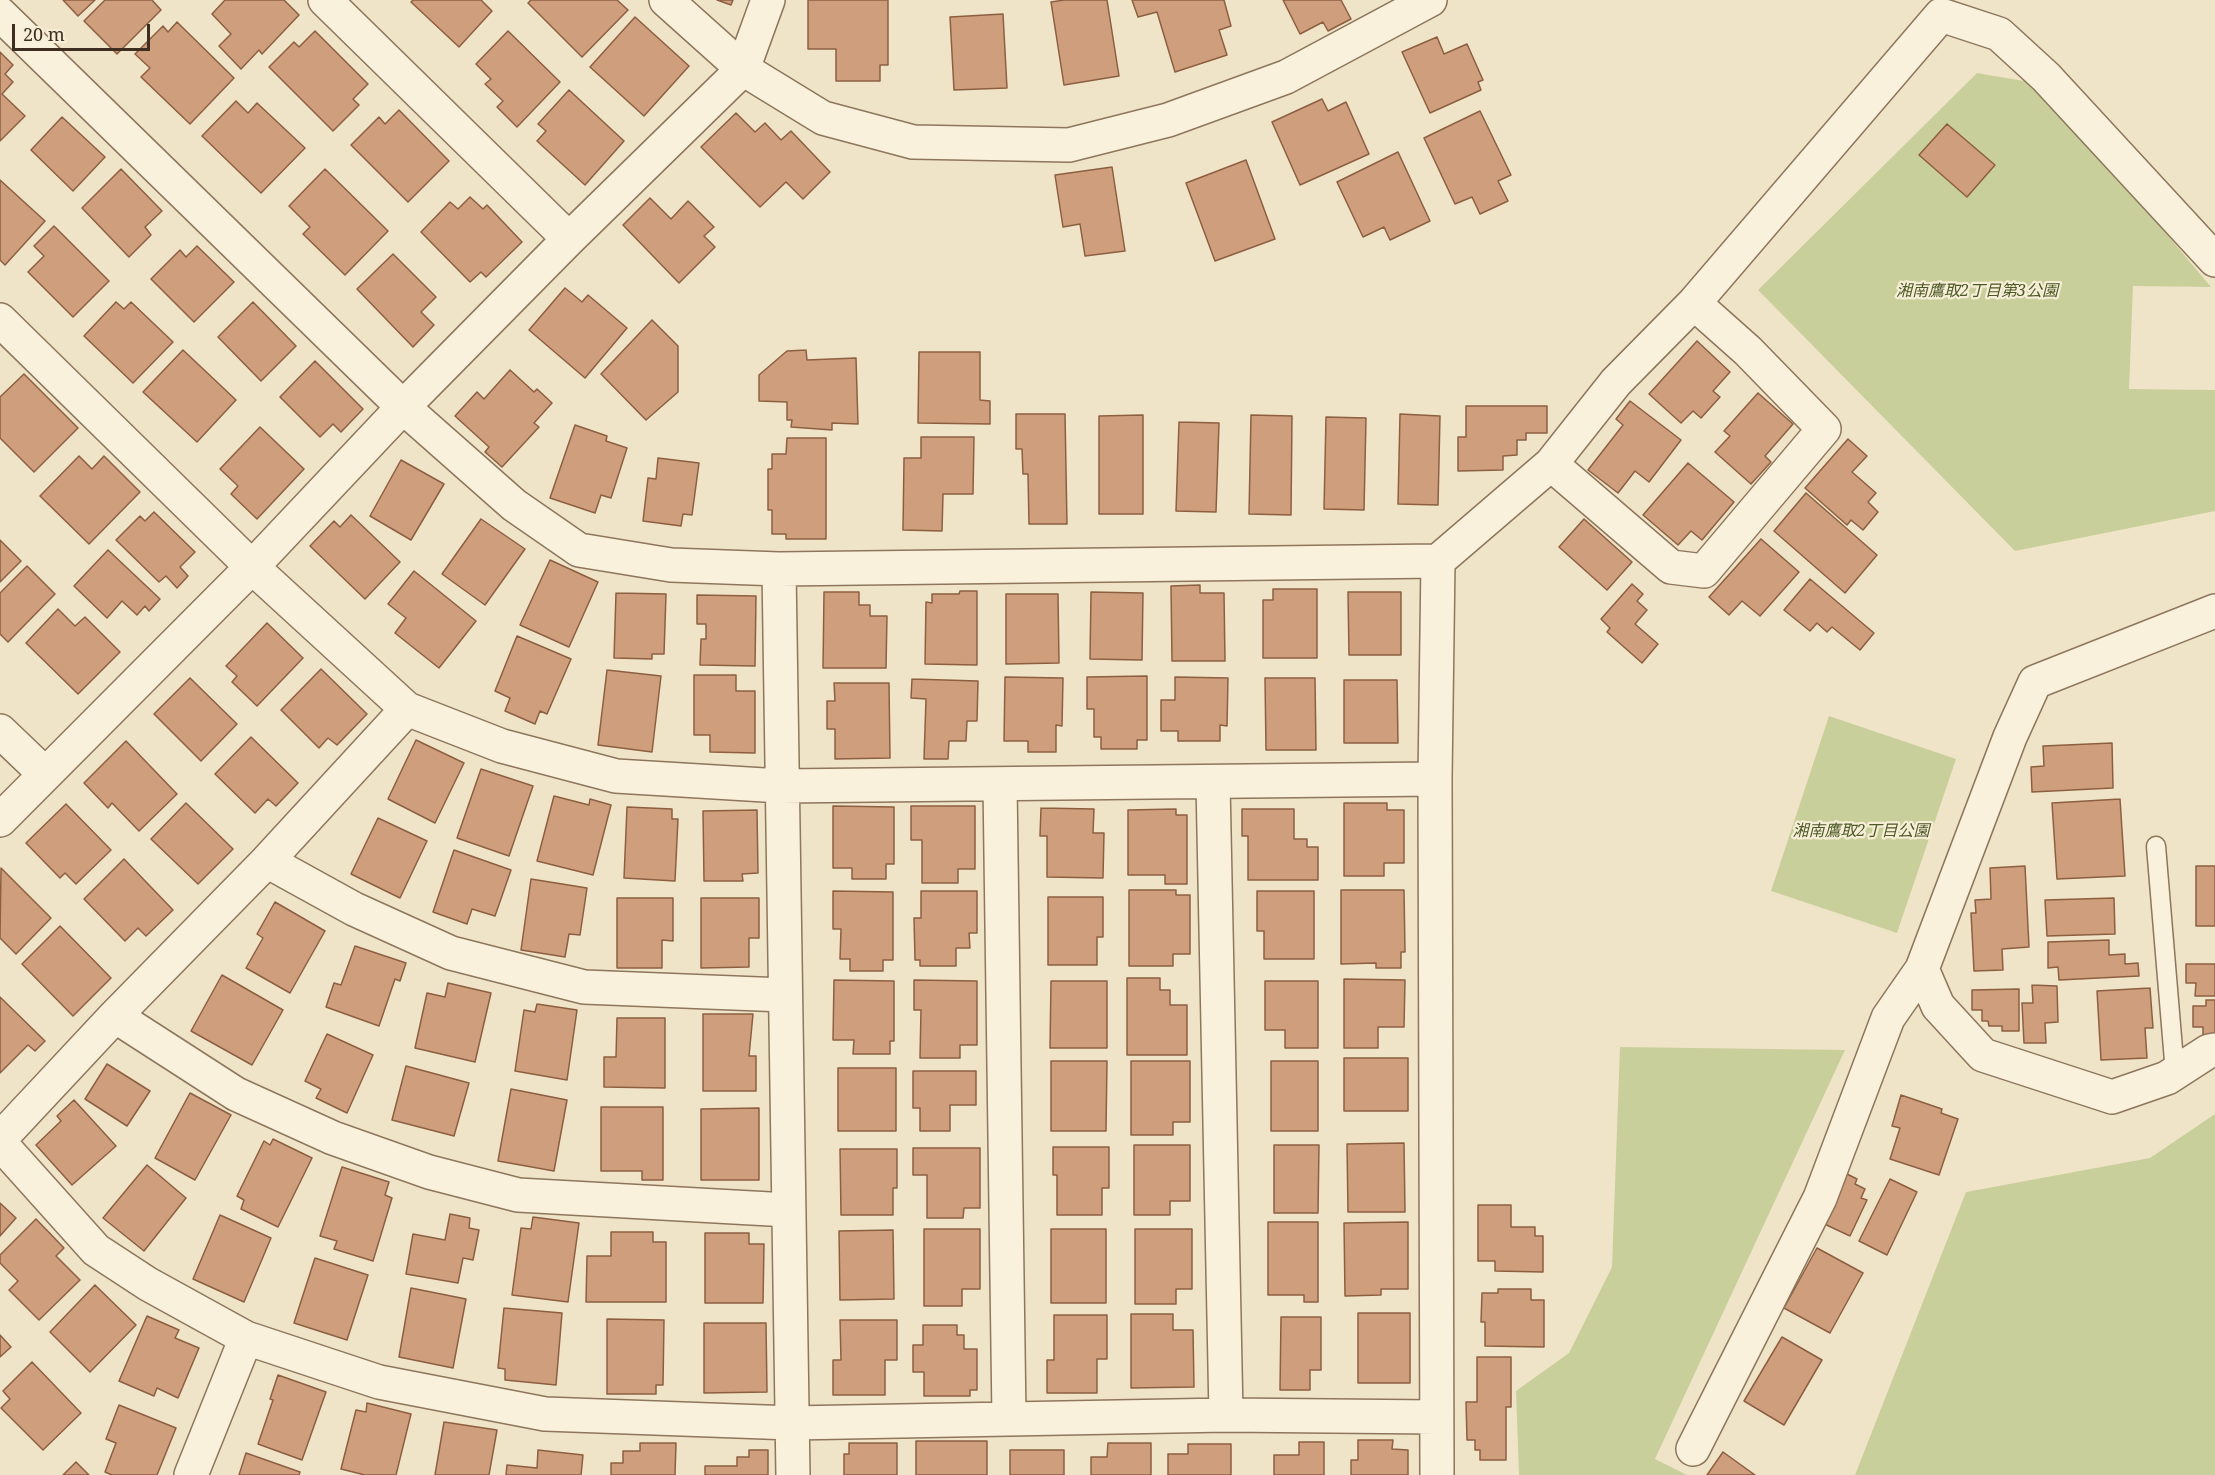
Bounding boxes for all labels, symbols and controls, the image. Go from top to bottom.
scale bar [15,12,153,50]
text: 20 m [23,22,65,46]
park label: 湘南鷹取2丁目第3公園 [1896,281,2058,301]
park label: 湘南鷹取2丁目公園 [1793,821,1929,841]

